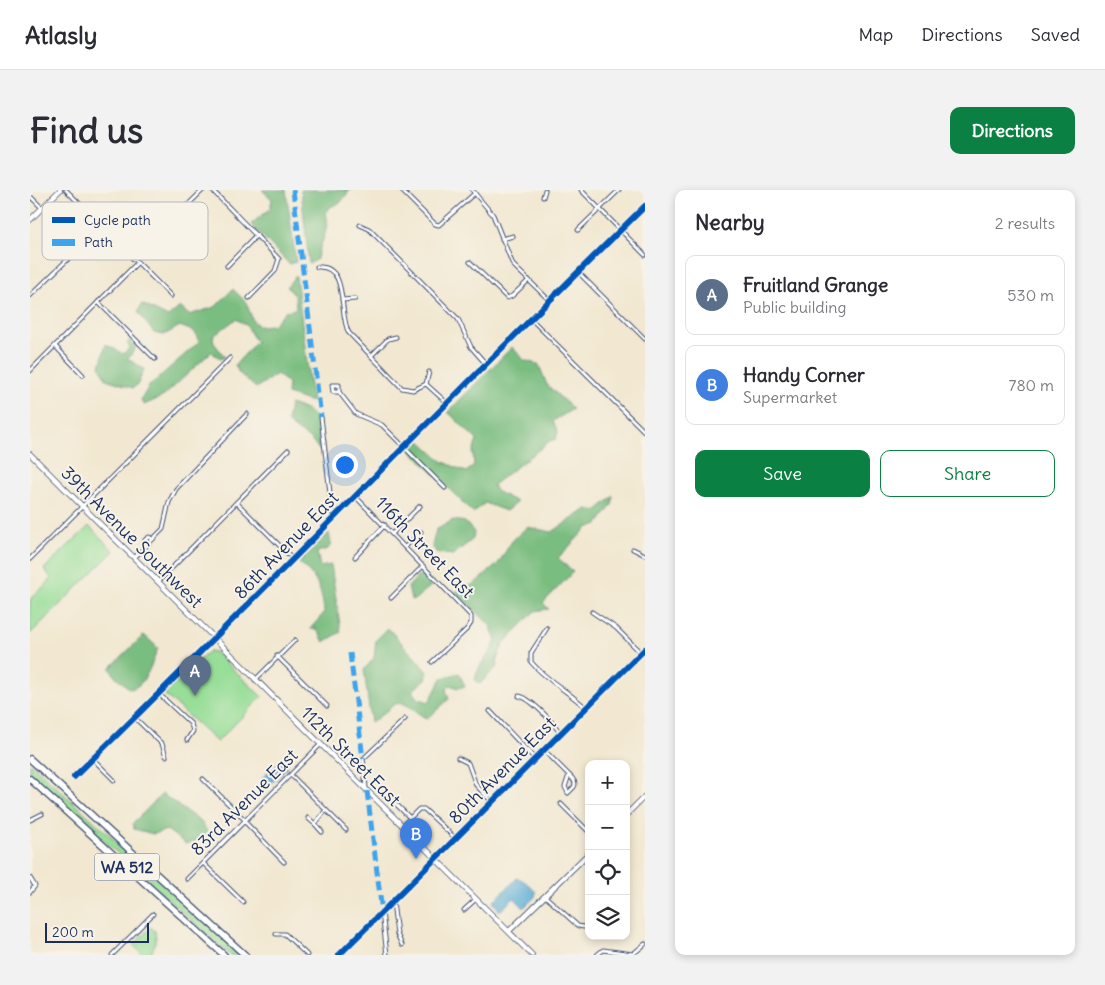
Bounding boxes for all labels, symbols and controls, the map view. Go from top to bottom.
text: Atlasly [25,20,97,50]
text: Map [858,23,893,46]
text: Directions [921,23,1003,46]
text: Saved [1031,23,1080,46]
button: Directions [950,107,1075,154]
text: Find us [30,108,143,152]
legend [42,202,208,260]
text: Nearby [695,209,765,236]
text: Cycle path [84,211,151,229]
text: 2 results [995,213,1055,233]
text: Path [84,233,113,251]
text: Fruitland Grange [743,273,888,297]
text: A [707,285,717,305]
text: 530 m [1007,285,1054,305]
text: Public building [743,297,846,317]
text: Handy Corner [743,363,865,387]
text: B [707,375,717,395]
text: 780 m [1009,375,1054,395]
text: Supermarket [743,387,837,407]
button: Save [695,450,870,497]
button: Share [880,450,1055,497]
your location [332,452,358,478]
street label: 39th Avenue Southwest [56,461,208,613]
street label: 86th Avenue East [229,486,343,604]
street label: 116th Street East [371,491,479,603]
pin: A [179,655,211,696]
street label: 112th Street East [296,701,406,811]
street label: 80th Avenue East [444,712,560,828]
street label: 83rd Avenue East [186,744,302,860]
map controls [585,760,630,940]
button: + [585,760,630,805]
button: − [585,805,630,850]
pin: B [400,818,432,859]
button: locate [585,850,630,895]
road number: WA 512 [94,854,160,880]
button: layers [585,895,630,940]
scale bar [45,920,149,943]
text: 200 m [52,923,94,941]

